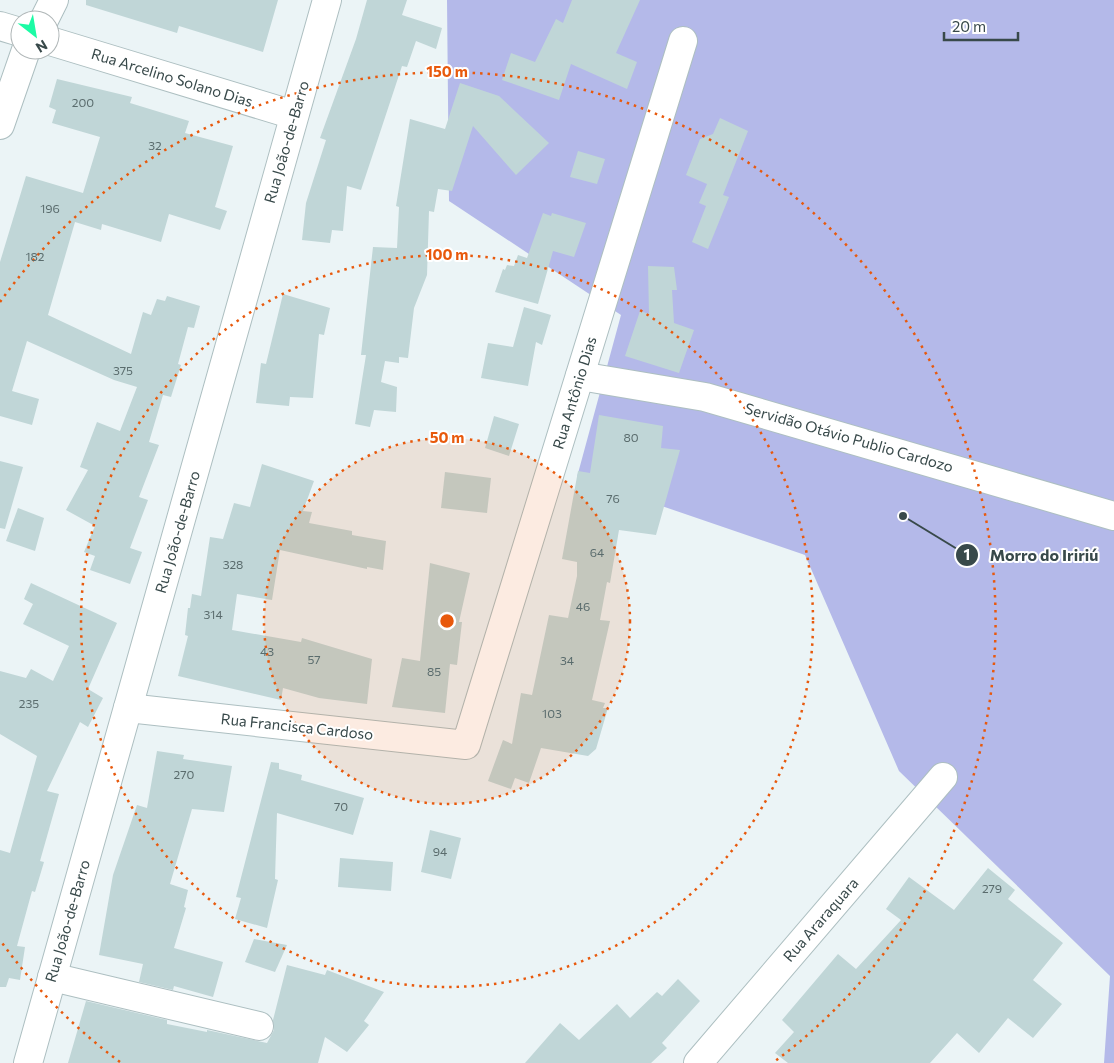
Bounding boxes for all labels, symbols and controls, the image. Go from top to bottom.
north arrow [10,10,60,60]
scale bar [944,10,1018,42]
text: 20 m [952,17,986,35]
text: N [33,37,51,57]
street label: Rua Arcelino Solano Dias [89,44,255,110]
text: 150 m [426,62,468,80]
street label: Rua João-de-Barro [260,78,312,205]
house number: 200 [72,95,94,109]
house number: 32 [148,138,162,152]
house number: 196 [40,201,60,215]
text: 100 m [426,245,468,263]
house number: 182 [25,249,45,263]
street label: Rua Antônio Dias [548,334,600,451]
house number: 375 [113,363,133,377]
street label: Servidão Otávio Publio Cardozo [743,399,956,475]
text: 50 m [430,428,464,446]
house number: 80 [623,430,639,444]
street label: Rua João-de-Barro [151,468,203,595]
house number: 76 [606,491,620,505]
callout: Morro do Iririú [954,540,1108,571]
house number: 64 [590,545,604,559]
text: 1 [964,545,970,563]
text: Morro do Iririú [990,545,1098,564]
house number: 328 [223,557,243,571]
house number: 46 [576,599,590,613]
house number: 314 [203,607,223,621]
centre of rings [438,612,456,630]
house number: 43 [260,644,274,658]
house number: 57 [307,652,321,666]
house number: 34 [560,653,574,667]
house number: 85 [427,664,441,678]
house number: 235 [19,696,39,710]
house number: 103 [542,706,562,720]
street label: Rua Francisca Cardoso [220,709,374,743]
house number: 270 [174,767,195,781]
house number: 70 [334,799,348,813]
house number: 94 [433,844,447,858]
street label: Rua João-de-Barro [41,857,93,984]
street label: Rua Araraquara [779,874,862,965]
house number: 279 [982,881,1002,895]

